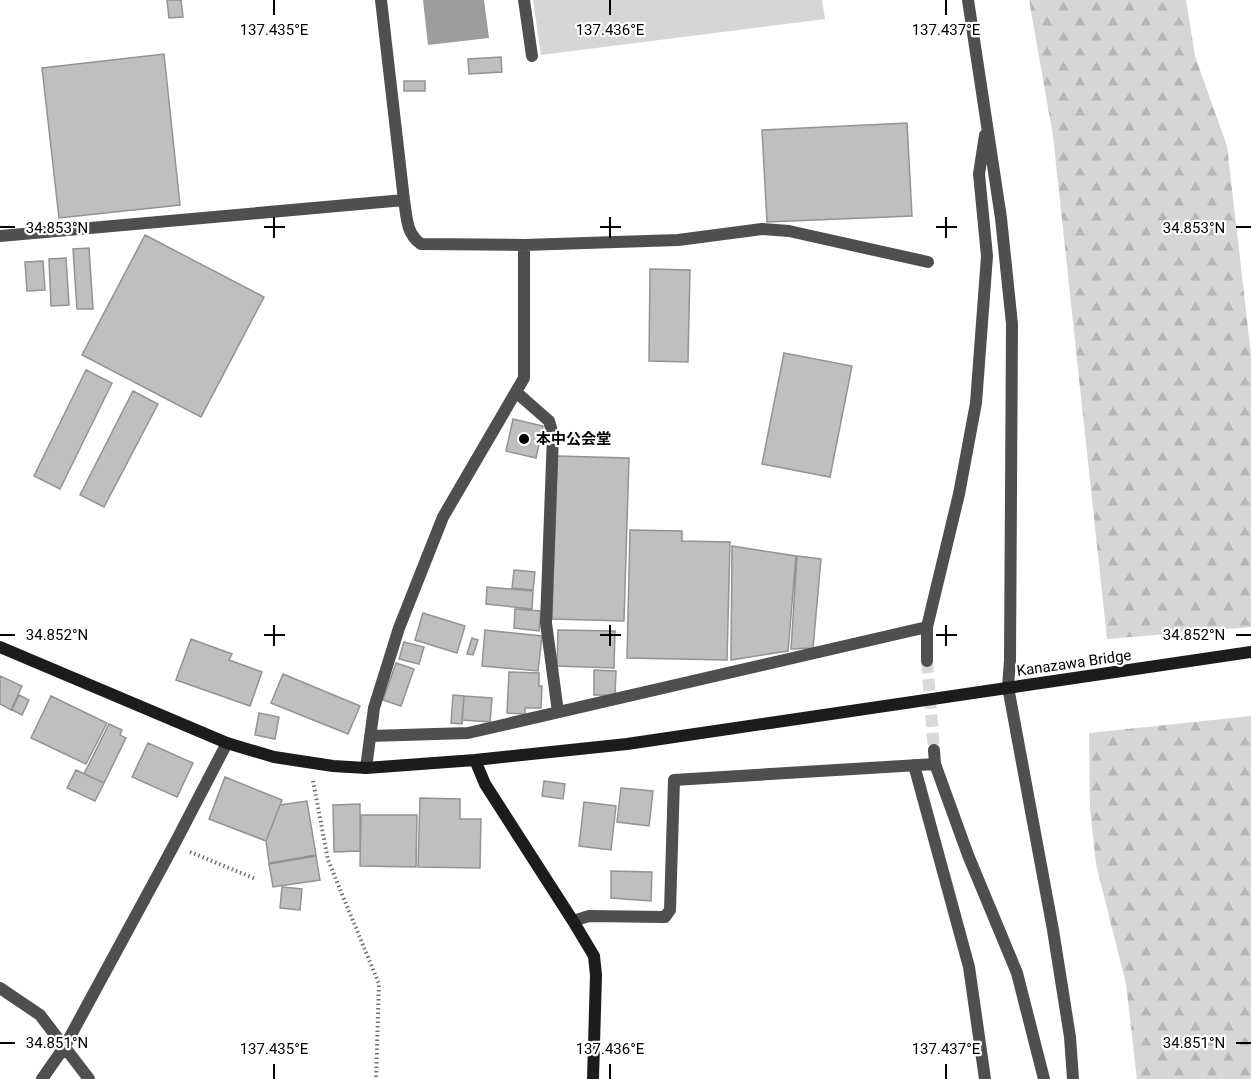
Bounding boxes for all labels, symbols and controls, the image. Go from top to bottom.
text: 137.435°E [240,21,309,39]
text: 137.436°E [576,21,645,39]
text: 137.437°E [912,21,981,39]
text: 34.853°N [26,219,88,237]
text: 34.853°N [1163,219,1225,237]
place label: 本中公会堂 [536,430,611,448]
marker: 本中公会堂 [517,432,531,446]
text: 34.852°N [26,626,88,644]
text: 34.852°N [1163,626,1225,644]
street label: Kanazawa Bridge [1015,646,1133,680]
text: 34.851°N [26,1034,88,1052]
text: 34.851°N [1163,1034,1225,1052]
text: 137.435°E [240,1040,309,1058]
text: 137.436°E [576,1040,645,1058]
text: 137.437°E [912,1040,981,1058]

